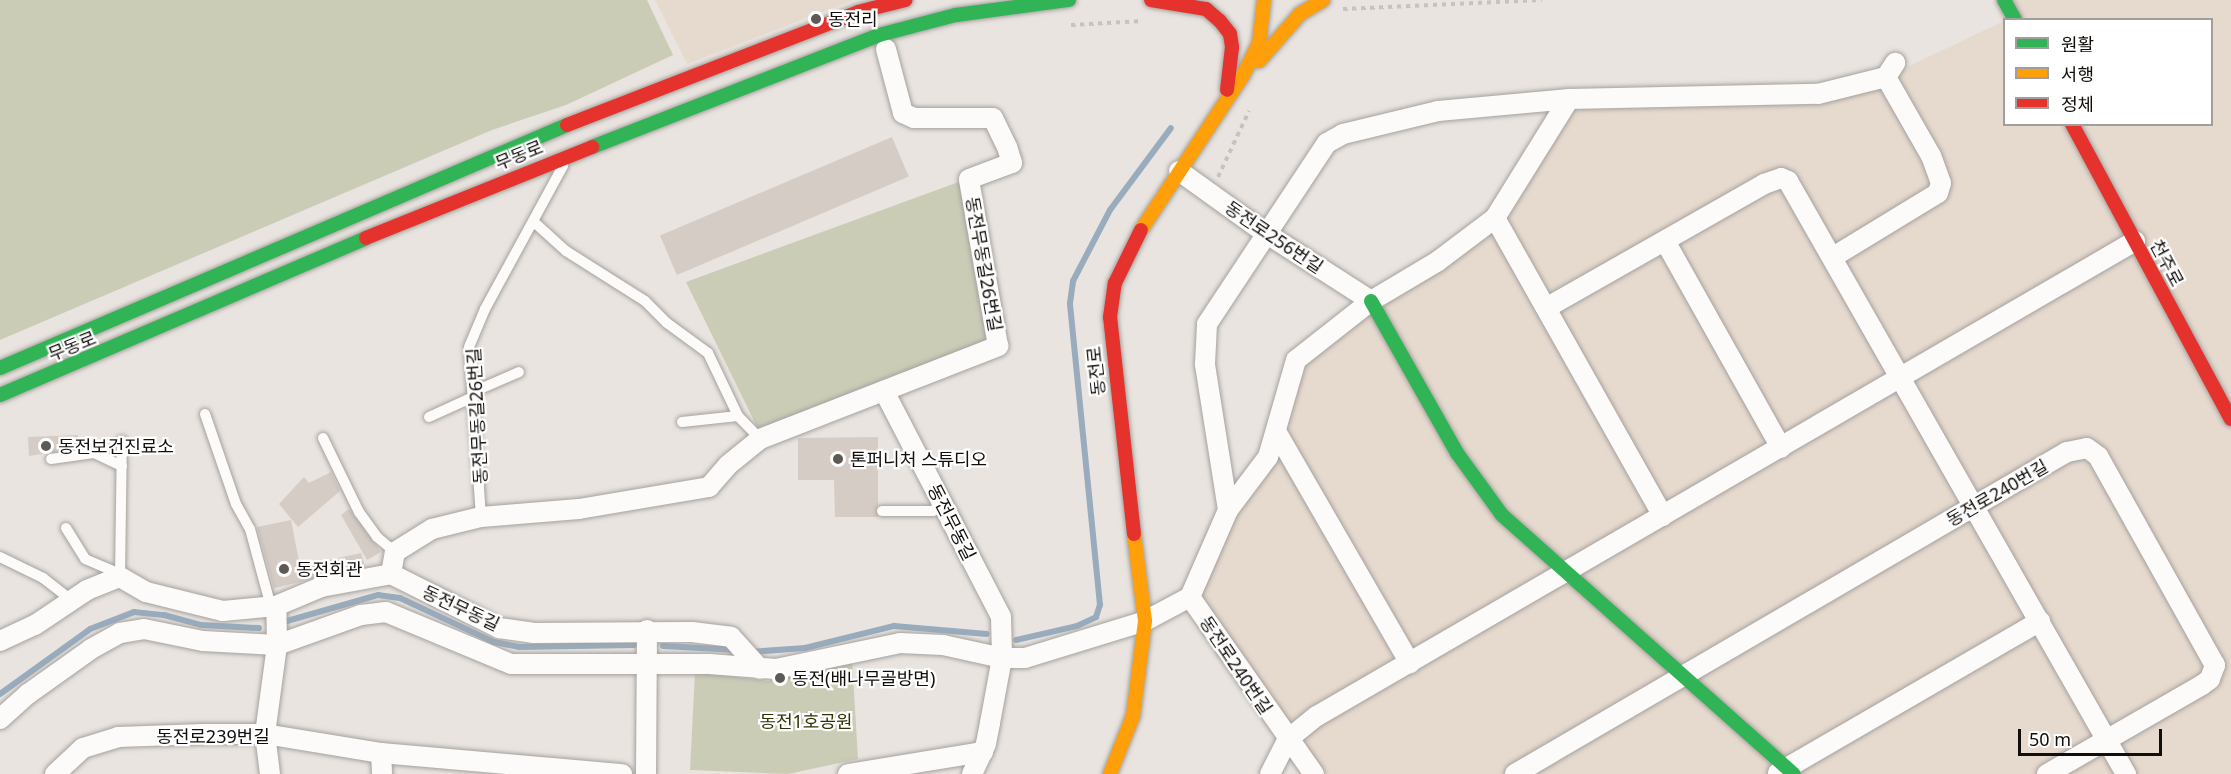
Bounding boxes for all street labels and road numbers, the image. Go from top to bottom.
street label: 무동로 [492,136,546,174]
street label: 동전무동길26번길 [962,195,1006,333]
street label: 동전로256번길 [1221,196,1327,278]
street label: 천주로 [2146,236,2188,290]
street label: 무동로 [45,327,99,365]
street label: 동전로 [1083,345,1109,397]
street label: 동전무동길26번길 [463,347,491,485]
street label: 동전로240번길 [1942,455,2052,531]
street label: 동전무동길 [924,480,980,564]
street label: 동전무동길 [419,581,503,635]
street label: 동전로240번길 [1195,612,1277,718]
street label: 동전로239번길 [156,725,270,747]

